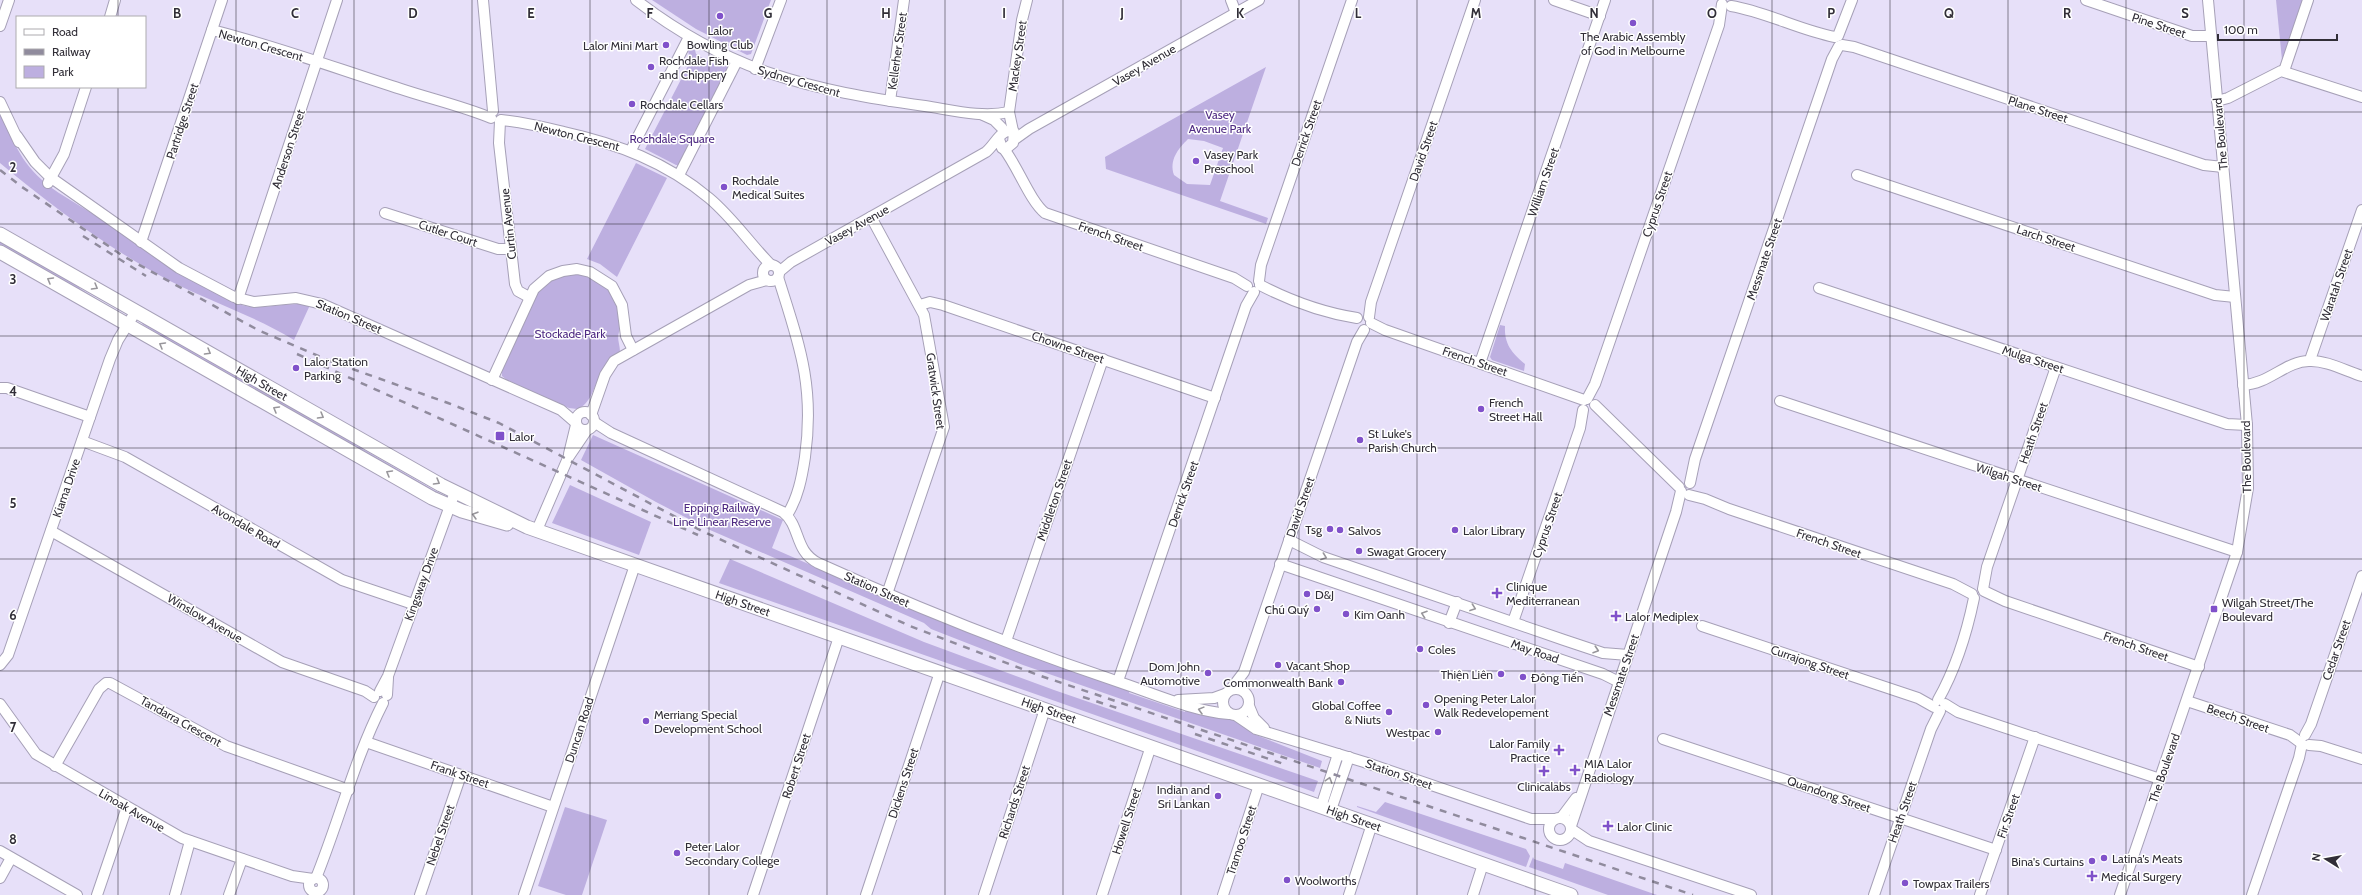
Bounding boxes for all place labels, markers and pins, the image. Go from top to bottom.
marker: Lalor Bowling Club [715,11,725,21]
marker: The Arabic Assembly of God in Melbourne [1628,18,1638,28]
place label: Lalor Bowling Club [687,23,754,52]
place label: The Arabic Assembly of God in Melbourne [1580,29,1686,58]
place label: Lalor Mini Mart [583,38,658,53]
marker: Lalor Mini Mart [661,40,671,50]
place label: Rochdale Fish and Chippery [659,53,729,82]
marker: Rochdale Fish and Chippery [646,62,656,72]
place label: Rochdale Cellars [640,97,723,112]
marker: Rochdale Cellars [627,99,637,109]
place label: Vasey Park Preschool [1204,147,1259,176]
marker: Vasey Park Preschool [1191,156,1201,166]
place label: Rochdale Medical Suites [732,173,805,202]
marker: Rochdale Medical Suites [719,182,729,192]
place label: Lalor Station Parking [304,354,368,383]
marker: Lalor Station Parking [291,363,301,373]
place label: French Street Hall [1489,395,1542,424]
marker: French Street Hall [1476,404,1486,414]
place label: St Luke's Parish Church [1368,426,1437,455]
place label: Lalor [509,429,534,444]
marker: Lalor [494,430,506,442]
marker: St Luke's Parish Church [1355,435,1365,445]
place label: Tsg [1305,522,1323,537]
place label: Salvos [1348,523,1381,538]
place label: Lalor Library [1463,523,1525,538]
marker: Tsg [1325,524,1335,534]
marker: Salvos [1335,525,1345,535]
marker: Lalor Library [1450,525,1460,535]
place label: Swagat Grocery [1367,544,1446,559]
marker: Swagat Grocery [1354,546,1364,556]
place label: Clinique Mediterranean [1506,579,1580,608]
place label: D&J [1315,587,1334,602]
marker: Clinique Mediterranean [1491,587,1503,599]
marker: D&J [1302,589,1312,599]
place label: Wilgah Street/The Boulevard [2222,595,2313,624]
place label: Chú Quý [1265,602,1309,617]
marker: Chú Quý [1312,604,1322,614]
marker: Wilgah Street/The Boulevard [2209,604,2219,614]
place label: Kim Oanh [1354,607,1405,622]
marker: Kim Oanh [1341,609,1351,619]
place label: Lalor Mediplex [1625,609,1699,624]
marker: Lalor Mediplex [1610,610,1622,622]
place label: Coles [1428,642,1456,657]
marker: Coles [1415,644,1425,654]
place label: Vacant Shop [1286,658,1350,673]
place label: Dom John Automotive [1140,659,1200,688]
marker: Vacant Shop [1273,660,1283,670]
place label: Thiện Liên [1441,667,1493,682]
marker: Dom John Automotive [1203,668,1213,678]
marker: Thiện Liên [1496,669,1506,679]
place label: Đông Tiến [1531,670,1584,685]
marker: Đông Tiến [1518,672,1528,682]
place label: Commonwealth Bank [1223,675,1334,690]
marker: Commonwealth Bank [1336,677,1346,687]
place label: Opening Peter Lalor Walk Redevelopement [1434,691,1549,720]
place label: Global Coffee & Niuts [1312,698,1381,727]
marker: Opening Peter Lalor Walk Redevelopement [1421,700,1431,710]
place label: Merriang Special Development School [654,707,762,736]
marker: Global Coffee & Niuts [1384,707,1394,717]
marker: Merriang Special Development School [641,716,651,726]
place label: Westpac [1386,725,1431,740]
marker: Westpac [1433,727,1443,737]
place label: Lalor Family Practice [1489,736,1550,765]
marker: Lalor Family Practice [1553,744,1565,756]
place label: MIA Lalor Radiology [1584,756,1634,785]
marker: MIA Lalor Radiology [1569,764,1581,776]
marker: Clinicalabs [1538,765,1550,777]
place label: Clinicalabs [1517,779,1571,794]
place label: Indian and Sri Lankan [1157,782,1210,811]
marker: Indian and Sri Lankan [1213,791,1223,801]
place label: Lalor Clinic [1617,819,1673,834]
marker: Lalor Clinic [1602,820,1614,832]
place label: Peter Lalor Secondary College [685,839,780,868]
marker: Peter Lalor Secondary College [672,848,682,858]
place label: Latina's Meats [2112,851,2182,866]
marker: Latina's Meats [2099,853,2109,863]
place label: Bina's Curtains [2011,854,2084,869]
marker: Bina's Curtains [2087,856,2097,866]
place label: Medical Surgery [2101,869,2182,884]
marker: Medical Surgery [2086,870,2098,882]
place label: Woolworths [1295,873,1356,888]
marker: Woolworths [1282,875,1292,885]
place label: Towpax Trailers [1913,876,1990,891]
marker: Towpax Trailers [1900,878,1910,888]

